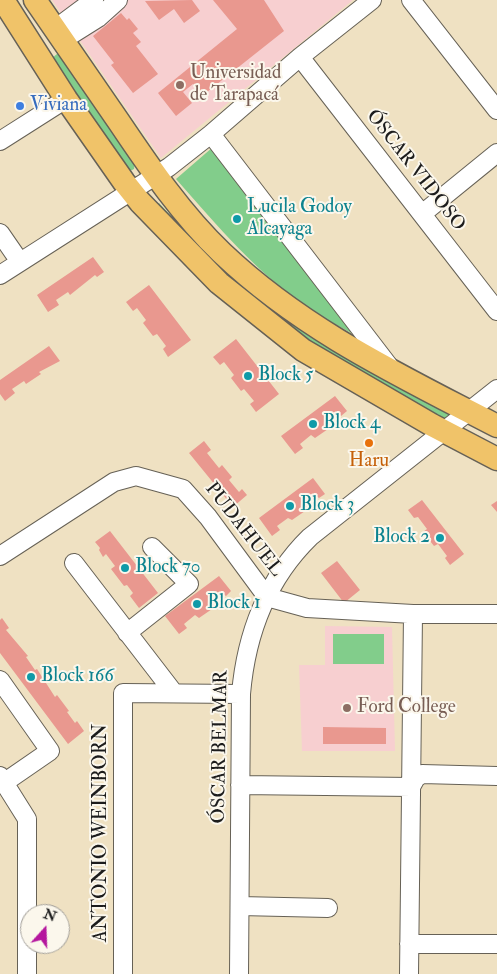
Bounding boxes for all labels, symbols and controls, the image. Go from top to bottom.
place label: Universidad de Tarapacá [190,63,281,107]
marker: Universidad de Tarapacá [174,79,186,91]
place label: Viviana [30,95,87,117]
marker: Viviana [14,100,26,112]
street label: ÓSCAR VIDOSO [361,106,469,236]
place label: Lucila Godoy Alcayaga [247,197,352,241]
marker: Lucila Godoy Alcayaga [231,213,243,225]
place label: Block 5 [258,365,313,387]
marker: Block 5 [242,370,254,382]
place label: Block 4 [323,413,380,435]
marker: Block 4 [307,418,319,430]
marker: Haru [363,437,375,449]
place label: Haru [349,451,389,473]
street label: PUDAHUEL [199,478,287,582]
place label: Block 3 [300,495,354,517]
marker: Block 3 [284,500,296,512]
place label: Block 2 [373,527,430,549]
marker: Block 2 [434,532,446,544]
place label: Block 70 [135,557,200,579]
marker: Block 70 [119,562,131,574]
place label: Block 1 [207,593,261,615]
marker: Block 1 [191,598,203,610]
place label: Block 166 [41,666,114,688]
street label: ÓSCAR BELMAR [208,670,234,824]
marker: Block 166 [25,671,37,683]
place label: Ford College [357,697,456,719]
marker: Ford College [341,702,353,714]
street label: ANTONIO WEINBORN [91,724,113,942]
north arrow [20,904,70,954]
text: N [41,905,59,926]

